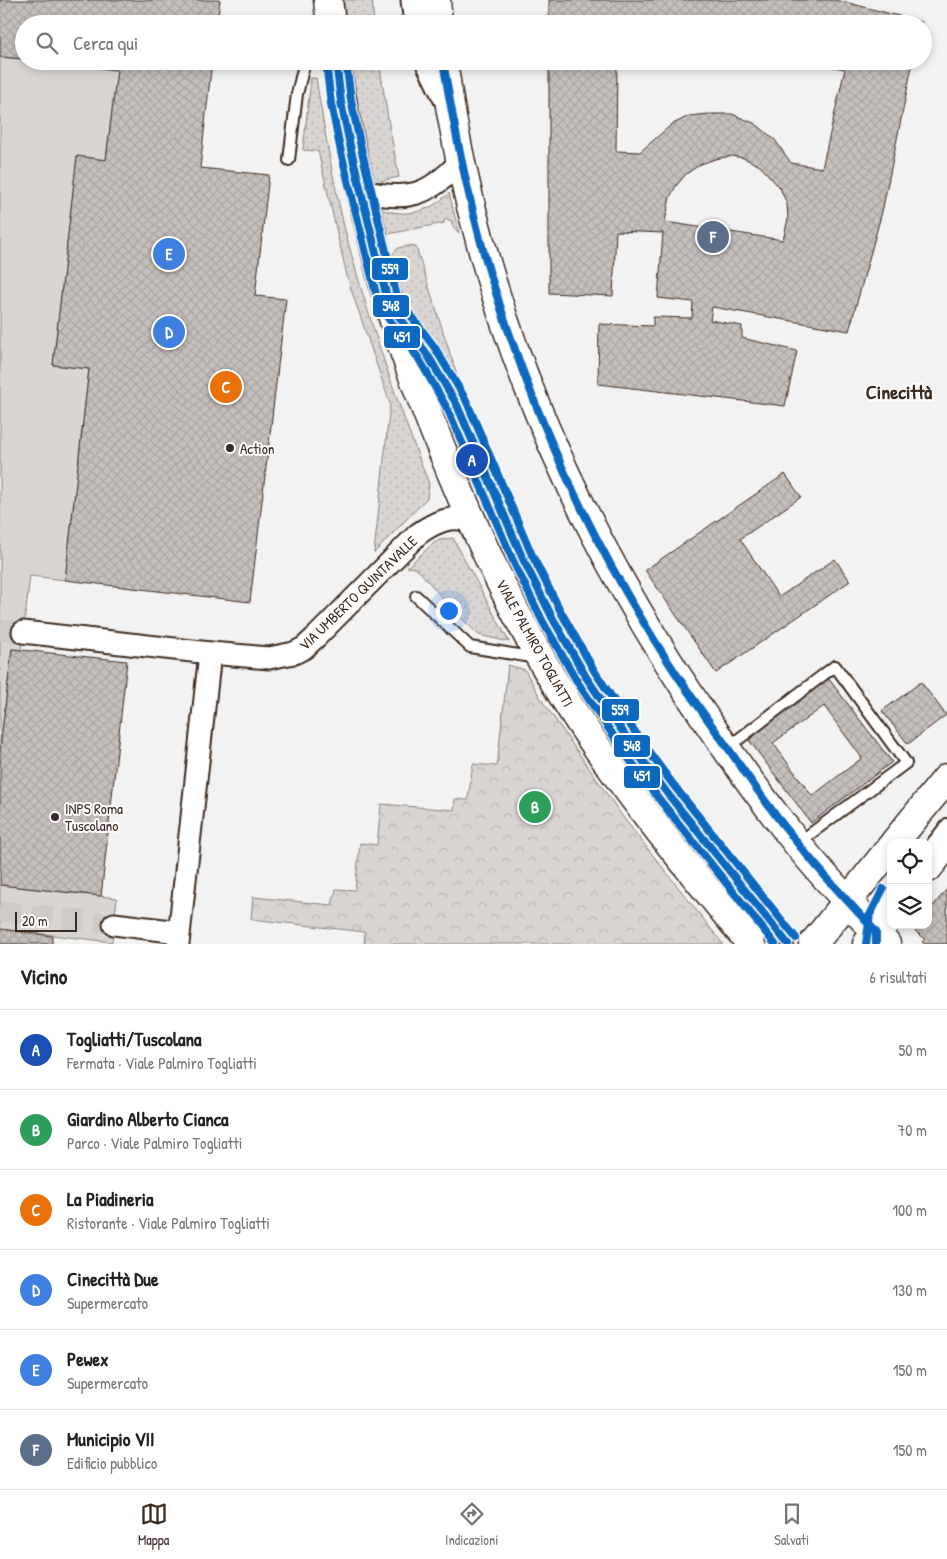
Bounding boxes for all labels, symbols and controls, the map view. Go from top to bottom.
search box [15,15,932,70]
icon: search [33,29,61,57]
text: Cerca qui [73,30,138,56]
pin: F [697,218,729,256]
pin: E [153,235,185,273]
line badge: 559 [371,257,409,281]
text: 559 [382,259,399,278]
line badge: 548 [372,294,410,318]
text: 548 [382,296,400,315]
pin: D [153,313,185,351]
line badge: 451 [383,325,421,349]
text: 451 [394,327,410,346]
pin: C [210,368,242,406]
district label: Cinecittà [866,378,932,405]
place label: Action [240,438,275,459]
pin: A [456,441,488,479]
marker: Action [224,442,236,454]
street label: VIA UMBERTO QUINTAVALLE [294,531,422,655]
street label: VIALE PALMIRO TOGLIATTI [491,576,579,710]
your location [436,598,462,624]
line badge: 559 [601,698,640,722]
text: 559 [612,700,629,719]
line badge: 548 [613,734,651,758]
text: 548 [623,736,641,755]
line badge: 451 [623,765,661,789]
text: 451 [634,766,650,785]
pin: B [519,788,551,826]
place label: INPS Roma Tuscolano [65,798,123,836]
marker: INPS Roma Tuscolano [49,811,61,823]
map controls [887,839,932,929]
button: locate [887,839,932,884]
button: layers [887,884,932,929]
scale bar [15,909,78,932]
text: 20 m [22,911,48,930]
text: Vicino [20,962,67,991]
text: 6 risultati [870,966,927,988]
text: Togliatti/Tuscolana [67,1026,202,1052]
text: A [32,1039,40,1061]
text: 50 m [899,1039,927,1061]
text: Fermata · Viale Palmiro Togliatti [67,1052,257,1074]
text: Giardino Alberto Cianca [67,1106,229,1132]
text: B [32,1119,40,1141]
text: 70 m [897,1119,927,1141]
text: Parco · Viale Palmiro Togliatti [67,1132,242,1154]
text: La Piadineria [67,1186,154,1212]
text: C [32,1199,40,1221]
text: 100 m [892,1199,927,1221]
text: Ristorante · Viale Palmiro Togliatti [67,1212,270,1234]
text: Cinecittà Due [67,1266,159,1292]
text: D [32,1279,40,1301]
text: 130 m [892,1279,927,1301]
text: Supermercato [67,1292,148,1314]
text: Pewex [67,1346,109,1372]
text: E [32,1359,40,1381]
text: 150 m [893,1359,927,1381]
text: Supermercato [67,1372,148,1394]
text: Municipio VII [67,1426,154,1452]
text: F [33,1439,39,1461]
text: 150 m [893,1439,927,1461]
text: Edificio pubblico [67,1452,157,1474]
tab: Mappa [138,1500,169,1549]
tab: Indicazioni [445,1500,498,1549]
tab: Salvati [774,1500,809,1549]

